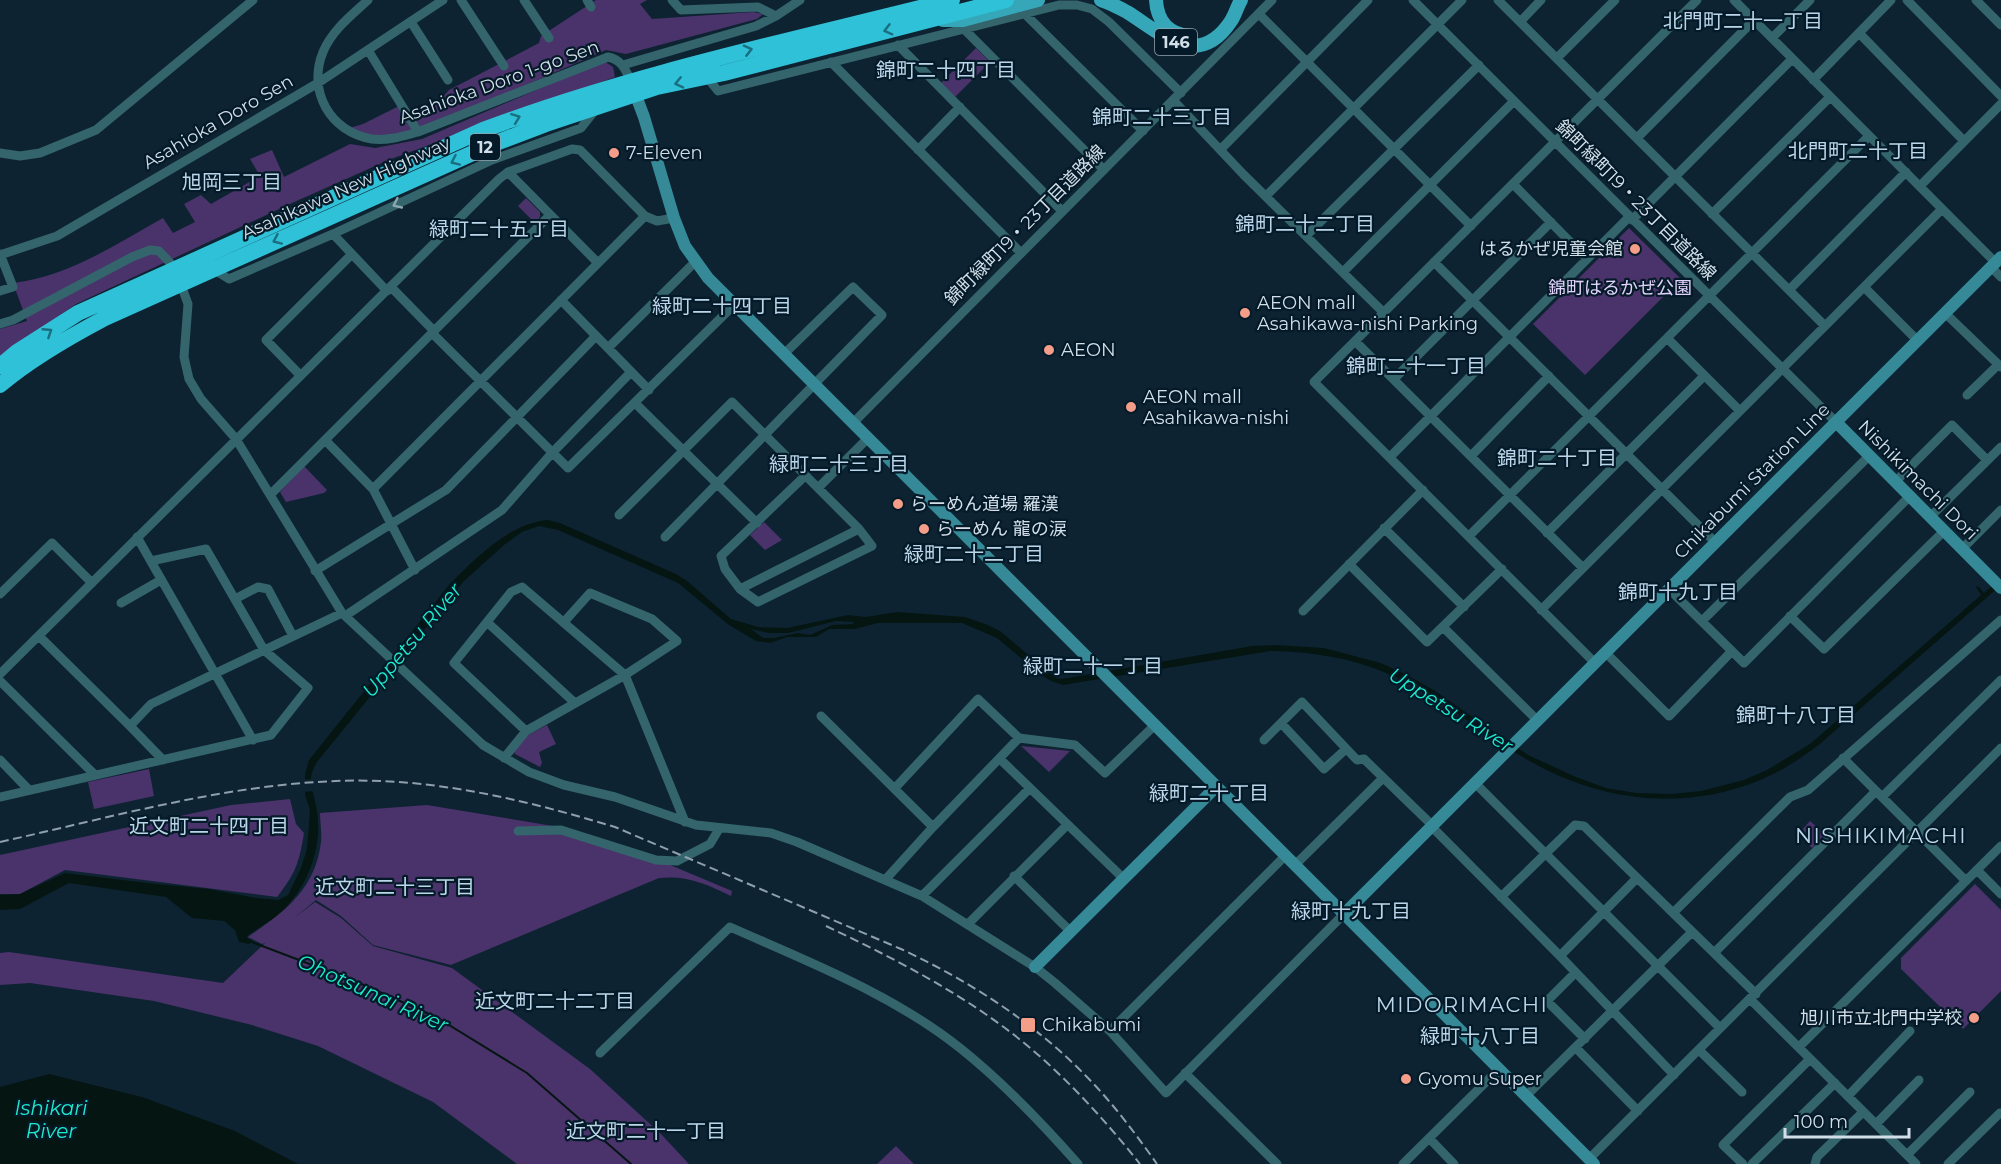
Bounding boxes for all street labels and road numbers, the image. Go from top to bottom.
road number: 146 [1155,29,1197,55]
street label: Asahioka Doro 1-go Sen [396,35,602,129]
street label: Asahioka Doro Sen [139,70,297,174]
street label: 錦町緑町19・23丁目道路線 [1551,115,1721,285]
street label: Asahikawa New Highway [238,132,454,244]
road number: 12 [470,134,500,160]
street label: 錦町緑町19・23丁目道路線 [940,140,1110,310]
street label: Chikabumi Station Line [1669,398,1835,564]
street label: Nishikimachi Dori [1854,416,1982,544]

